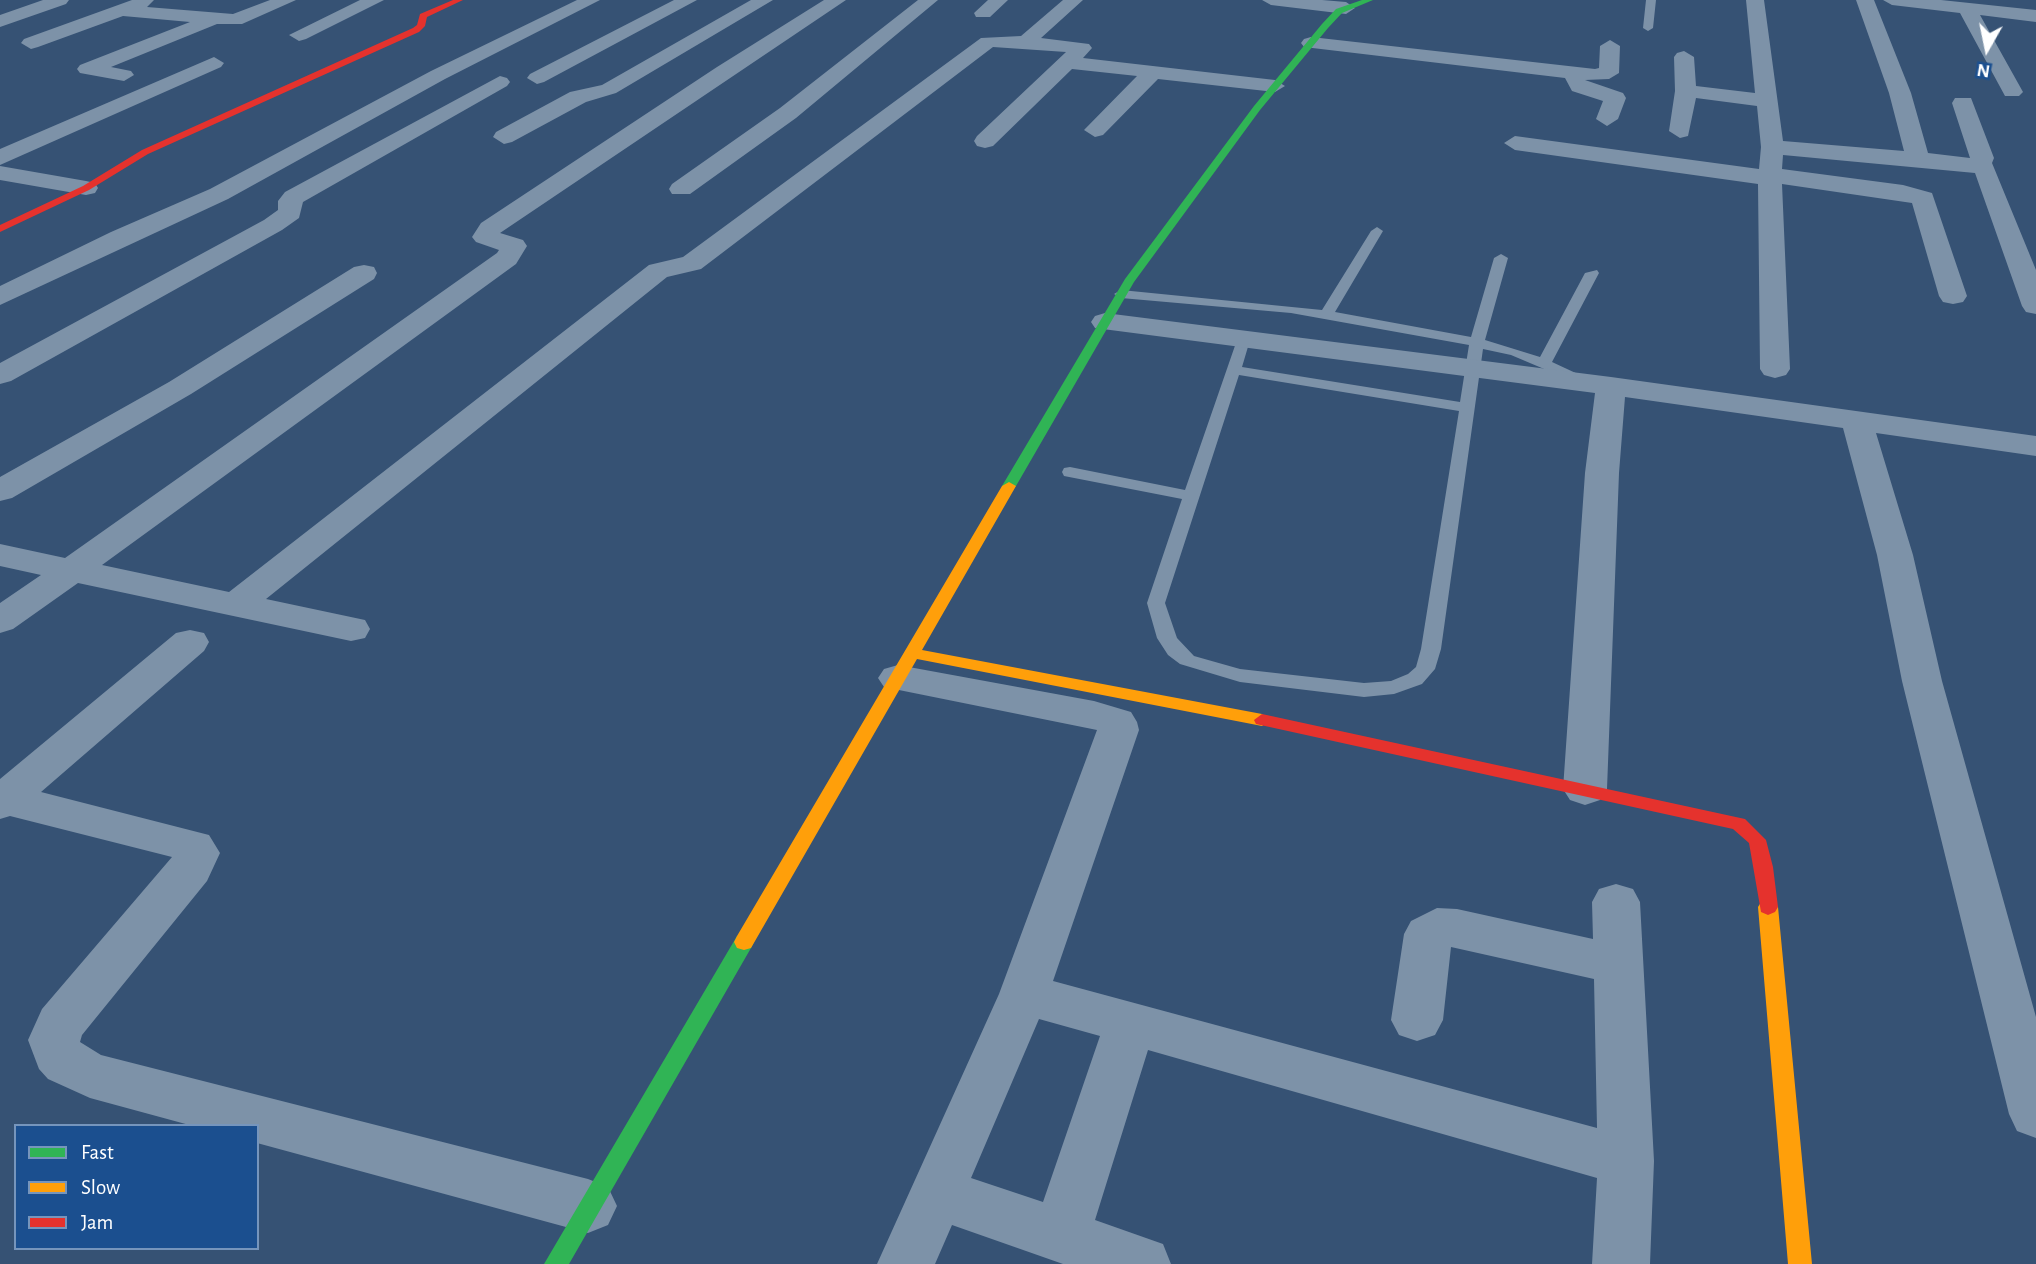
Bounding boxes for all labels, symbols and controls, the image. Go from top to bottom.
north arrow [1952,14,2022,84]
text: N [1976,60,1992,81]
legend [14,1124,259,1250]
text: Fast [81,1142,114,1163]
text: Slow [81,1177,120,1198]
text: Jam [81,1212,113,1233]

